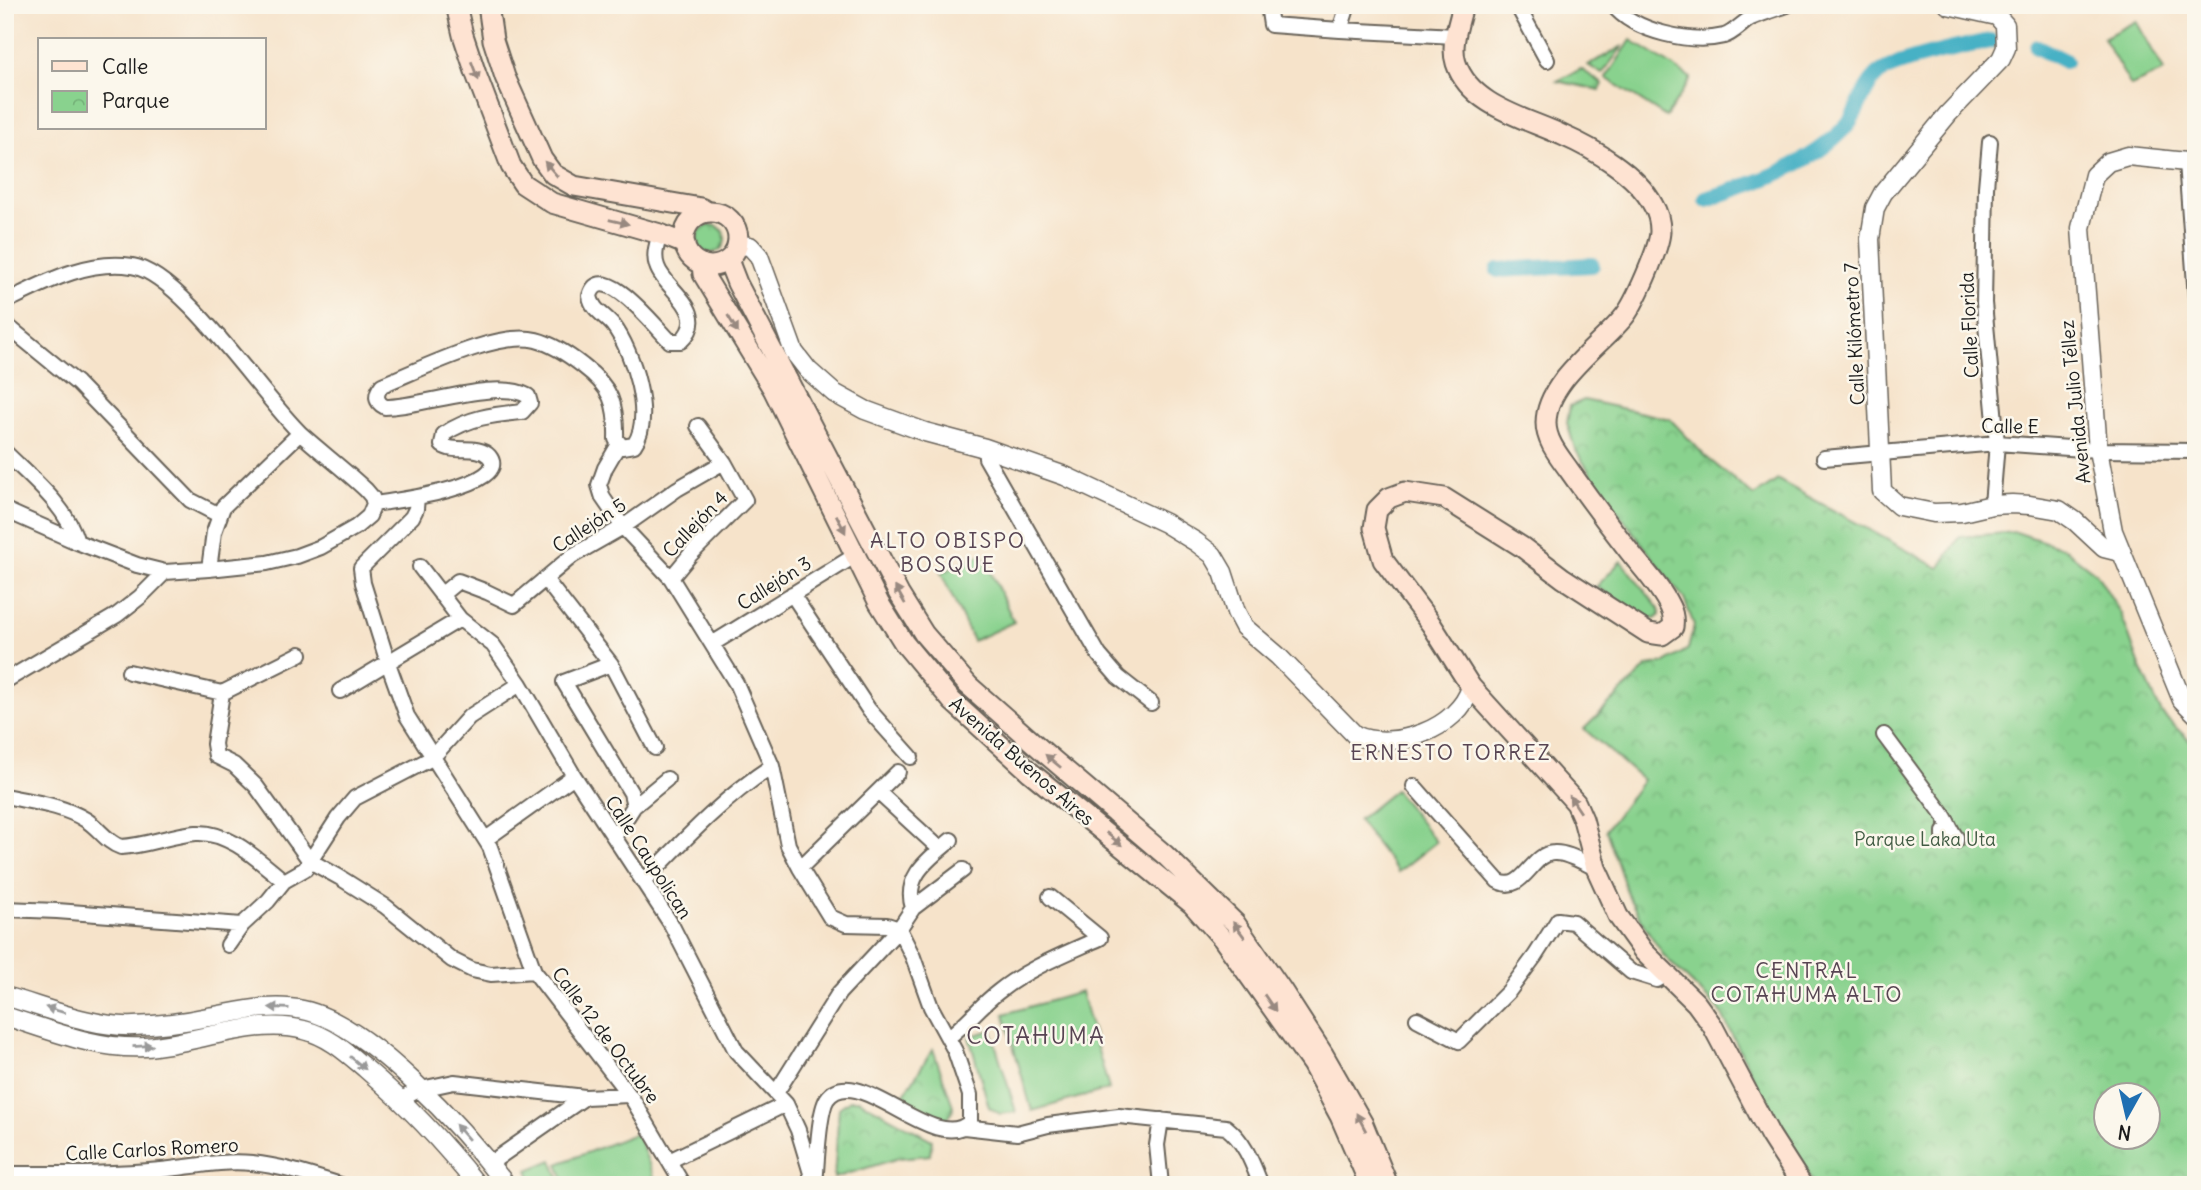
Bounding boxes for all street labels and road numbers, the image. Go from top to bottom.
street label: Calle Kilómetro 7 [1838,262,1870,406]
street label: Calle Florida [1954,271,1984,379]
street label: Avenida Julio Téllez [2054,319,2096,485]
street label: Calle E [1981,413,2039,439]
street label: Callejón 4 [657,486,733,562]
street label: Callejón 5 [548,492,630,558]
street label: Callejón 3 [732,551,816,615]
street label: Avenida Buenos Aires [945,691,1099,831]
street label: Calle Caupolican [600,791,698,923]
street label: Calle 12 de Octubre [547,962,665,1108]
street label: Calle Carlos Romero [65,1132,239,1166]

